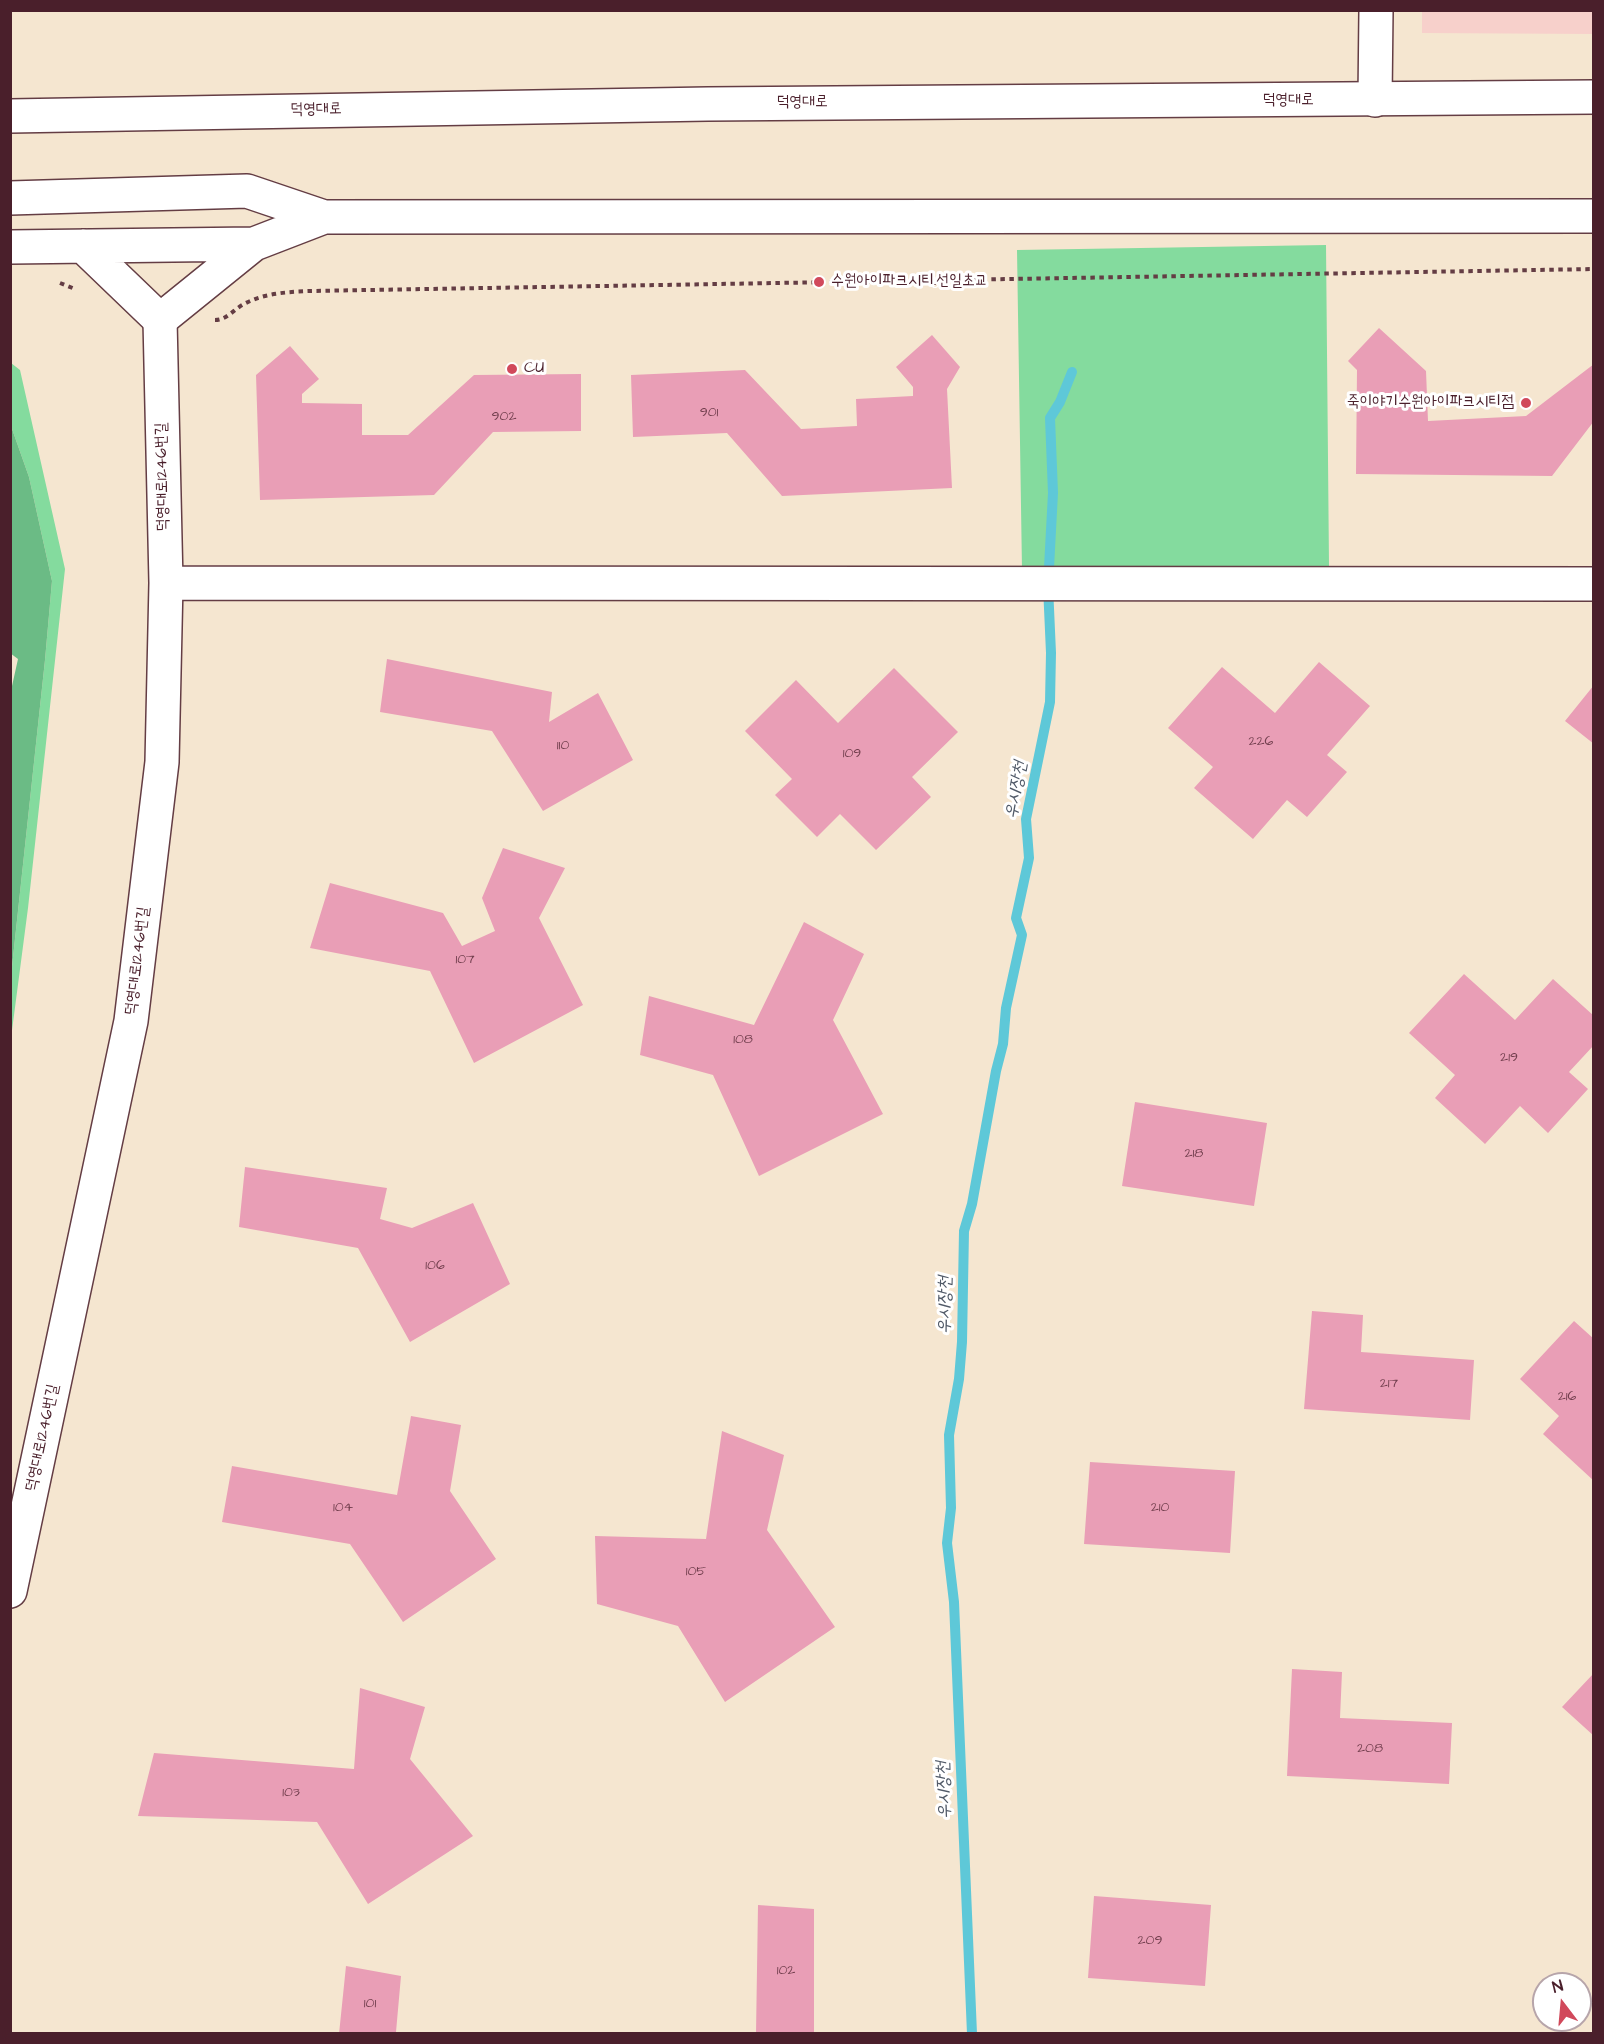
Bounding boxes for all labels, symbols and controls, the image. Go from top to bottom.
street label: 덕영대로 [1262,91,1314,111]
street label: 덕영대로 [776,93,828,113]
street label: 덕영대로 [290,100,342,120]
place label: 수원아이파크시티.선일초교 [831,272,988,292]
marker: 수원아이파크시티.선일초교 [812,275,826,289]
place label: CU [524,359,544,379]
marker: CU [505,362,519,376]
place label: 죽이야기수원아이파크시티점 [1347,393,1514,413]
marker: 죽이야기수원아이파크시티점 [1519,396,1533,410]
house number: 901 [700,405,718,421]
house number: 902 [492,409,516,425]
street label: 덕영대로1246번길 [152,422,174,532]
house number: 226 [1249,734,1273,750]
house number: 110 [557,738,569,754]
house number: 109 [843,746,861,762]
water label: 우시장천 [1001,760,1033,820]
street label: 덕영대로1246번길 [122,906,154,1016]
house number: 107 [455,952,475,968]
house number: 108 [733,1032,753,1048]
house number: 219 [1500,1050,1518,1066]
house number: 218 [1185,1146,1203,1162]
house number: 106 [425,1258,445,1274]
water label: 우시장천 [935,1276,957,1334]
house number: 217 [1380,1376,1398,1392]
street label: 덕영대로1246번길 [22,1383,64,1493]
house number: 216 [1558,1389,1576,1405]
house number: 104 [333,1500,353,1516]
house number: 210 [1151,1500,1169,1516]
house number: 105 [686,1564,706,1580]
house number: 208 [1357,1741,1383,1757]
water label: 우시장천 [933,1761,957,1819]
house number: 103 [282,1785,300,1801]
house number: 209 [1138,1933,1162,1949]
house number: 102 [777,1963,795,1979]
north arrow [1532,1972,1592,2032]
text: N [1550,1975,1565,1999]
house number: 101 [364,1996,376,2012]

